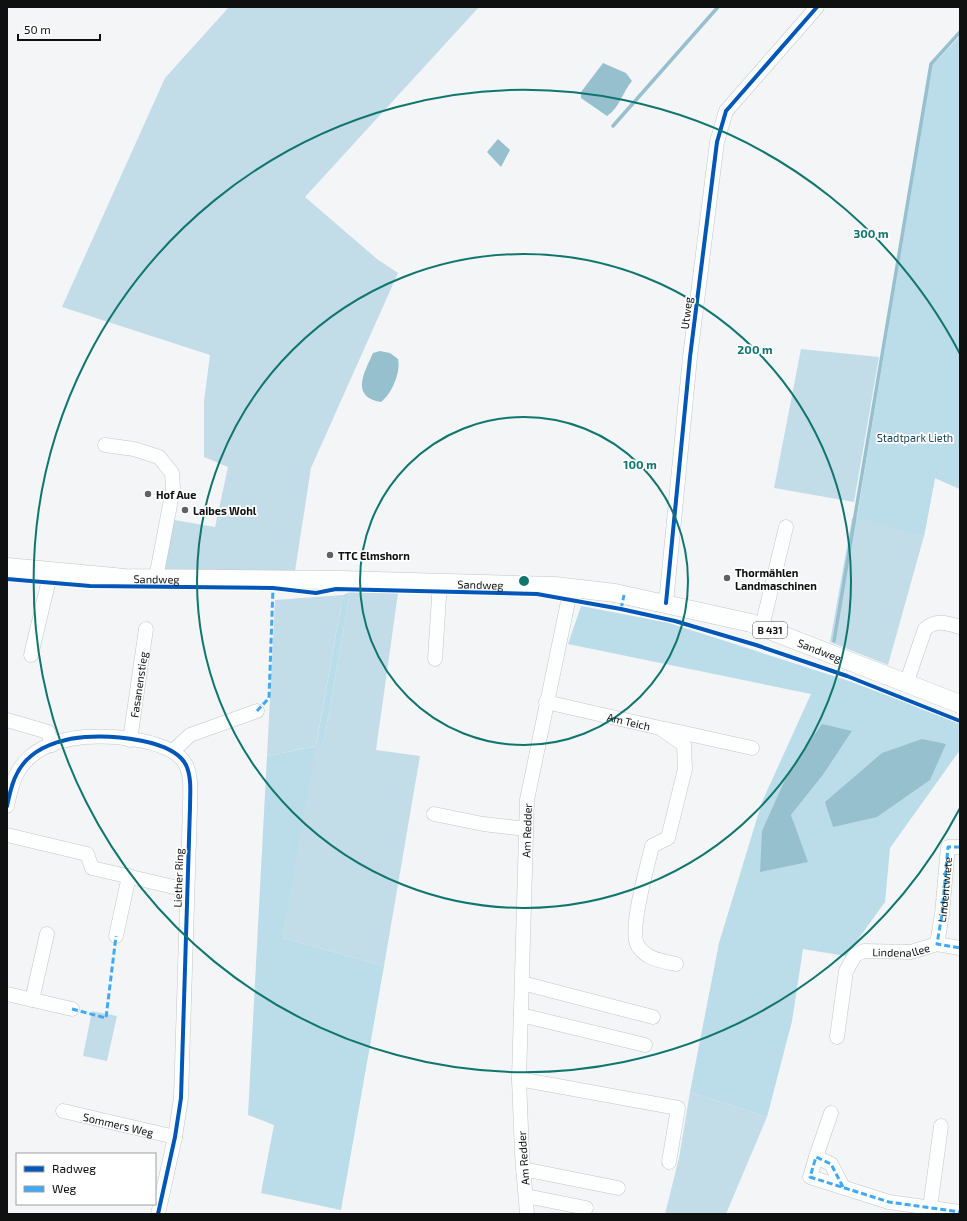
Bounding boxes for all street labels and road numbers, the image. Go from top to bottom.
street label: Utweg [678,296,694,330]
street label: Sandweg [133,572,180,585]
street label: Sandweg [457,577,504,591]
road number: B 431 [753,622,787,638]
street label: Sandweg [796,635,844,664]
street label: Fasanenstieg [127,651,149,719]
street label: Am Teich [606,710,652,732]
street label: Am Redder [519,802,533,858]
street label: Liether Ring [170,848,186,908]
street label: Lindentwiete [934,856,954,923]
street label: Lindenallee [872,940,931,959]
street label: Sommers Weg [82,1109,155,1138]
street label: Am Redder [515,1130,531,1186]

